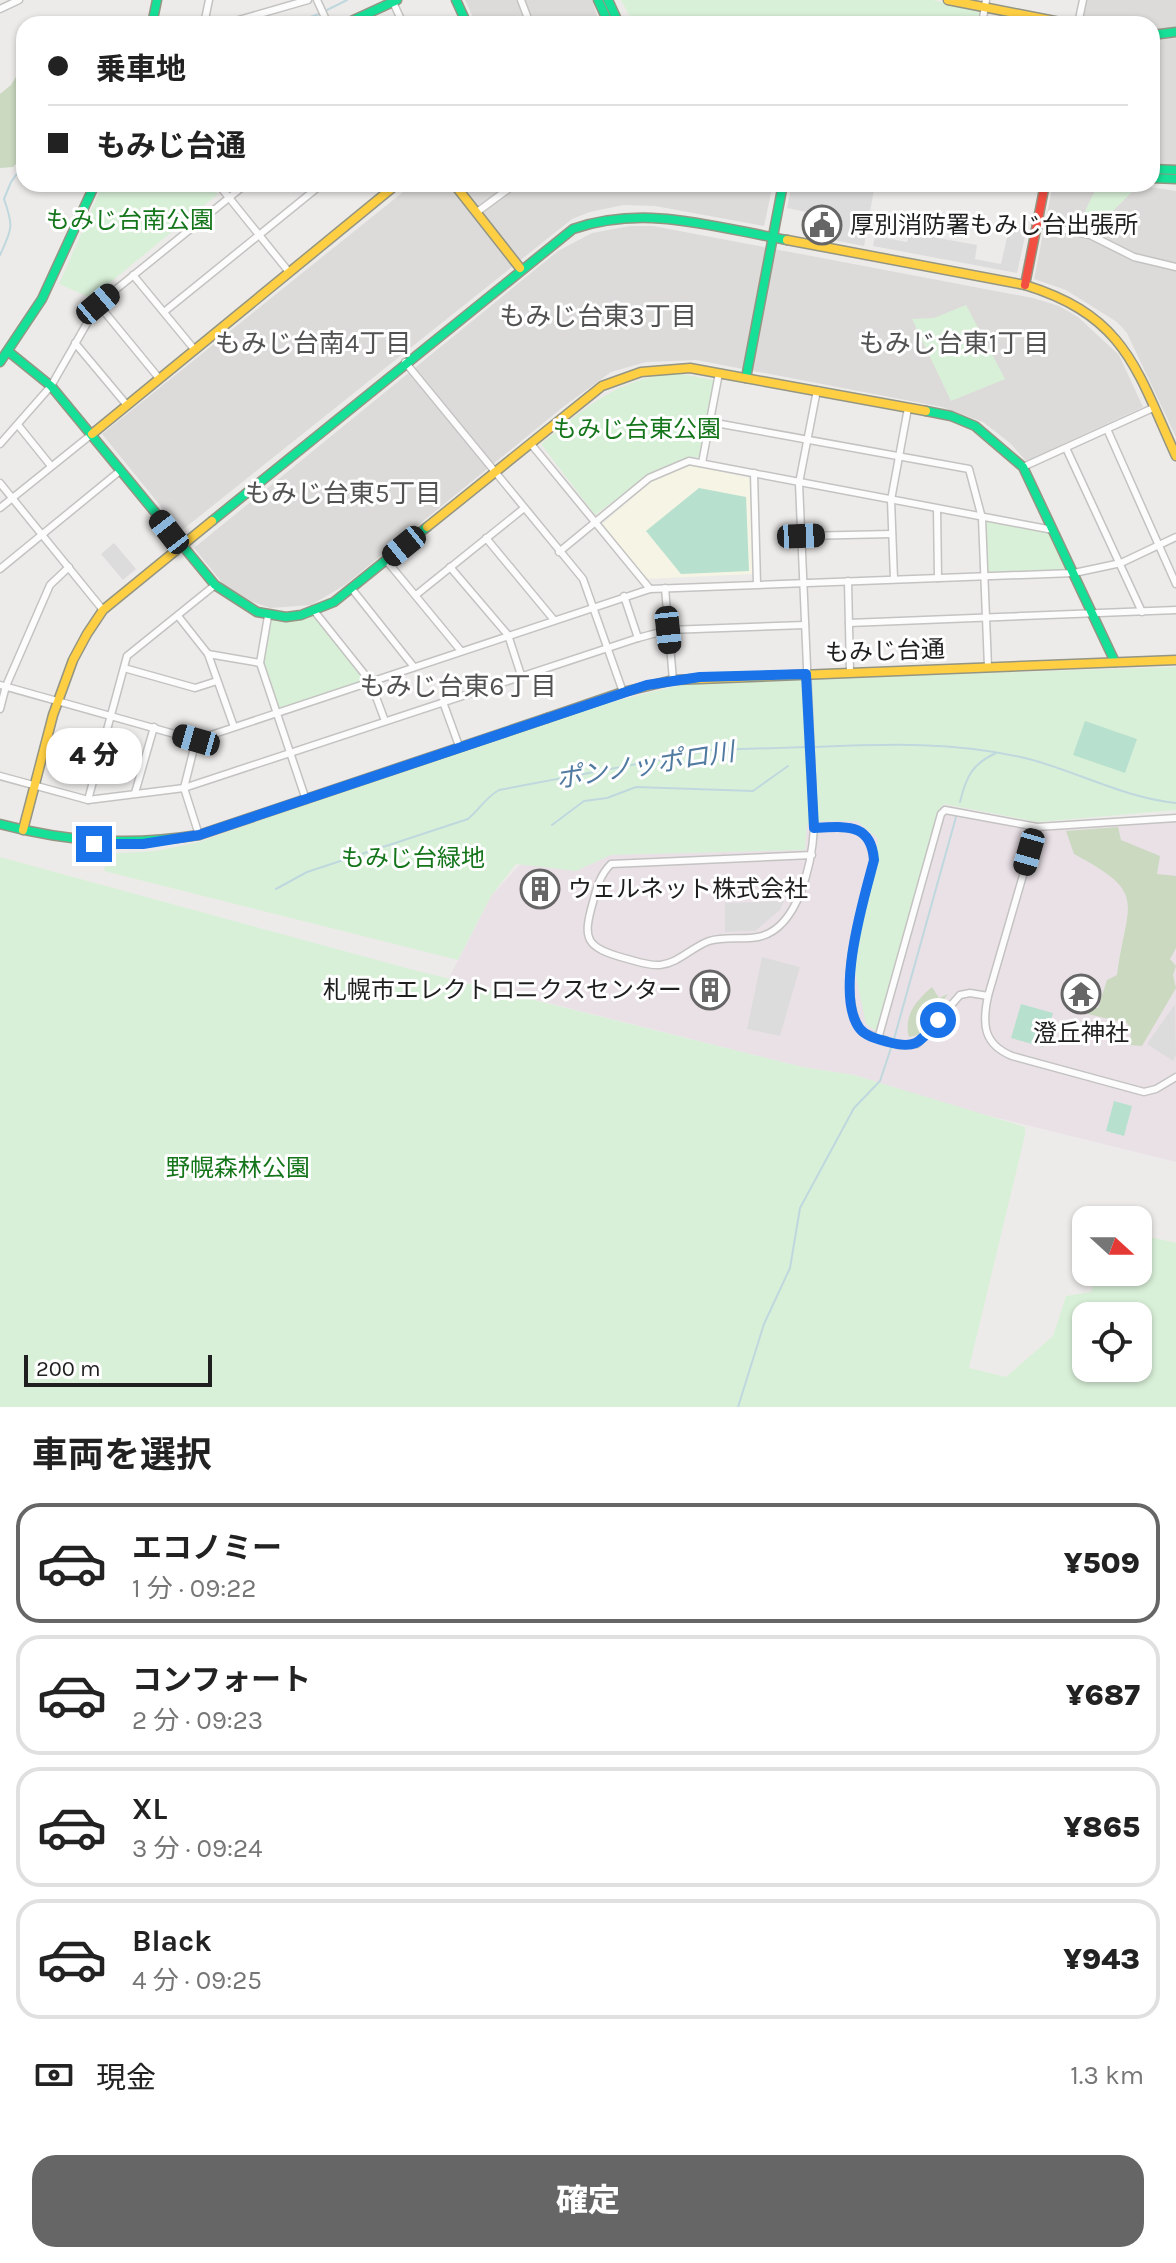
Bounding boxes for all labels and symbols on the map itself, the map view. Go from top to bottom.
public building icon: 厚別消防署もみじ台出張所 [801,204,843,246]
park label: もみじ台南公園 [46,206,214,234]
place label: 厚別消防署もみじ台出張所 [850,211,1138,239]
car [72,279,124,329]
district label: もみじ台東3丁目 [499,301,697,332]
district label: もみじ台南4丁目 [215,328,411,359]
district label: もみじ台東1丁目 [859,328,1049,359]
park label: もみじ台東公園 [553,415,721,443]
district label: もみじ台東5丁目 [245,478,441,509]
car [145,506,193,558]
car [378,522,430,570]
car [777,523,825,549]
car [654,605,682,655]
street label: もみじ台通 [825,635,945,667]
district label: もみじ台東6丁目 [360,671,556,702]
car [170,722,222,758]
callout: 4 分 [46,728,142,784]
water label: ポンノッポロ川 [554,736,739,795]
route end [76,826,112,862]
car [1011,826,1047,878]
park label: もみじ台緑地 [341,844,485,872]
building icon: ウェルネット株式会社 [519,868,561,910]
place label: ウェルネット株式会社 [568,875,808,903]
building icon: 札幌市エレクトロニクスセンター [689,969,731,1011]
temple icon: 澄丘神社 [1060,973,1102,1015]
place label: 札幌市エレクトロニクスセンター [323,976,682,1004]
route start [920,1002,956,1038]
place label: 澄丘神社 [1033,1019,1129,1047]
park label: 野幌森林公園 [166,1154,310,1182]
north arrow [1072,1206,1152,1286]
scale bar [24,1351,212,1387]

